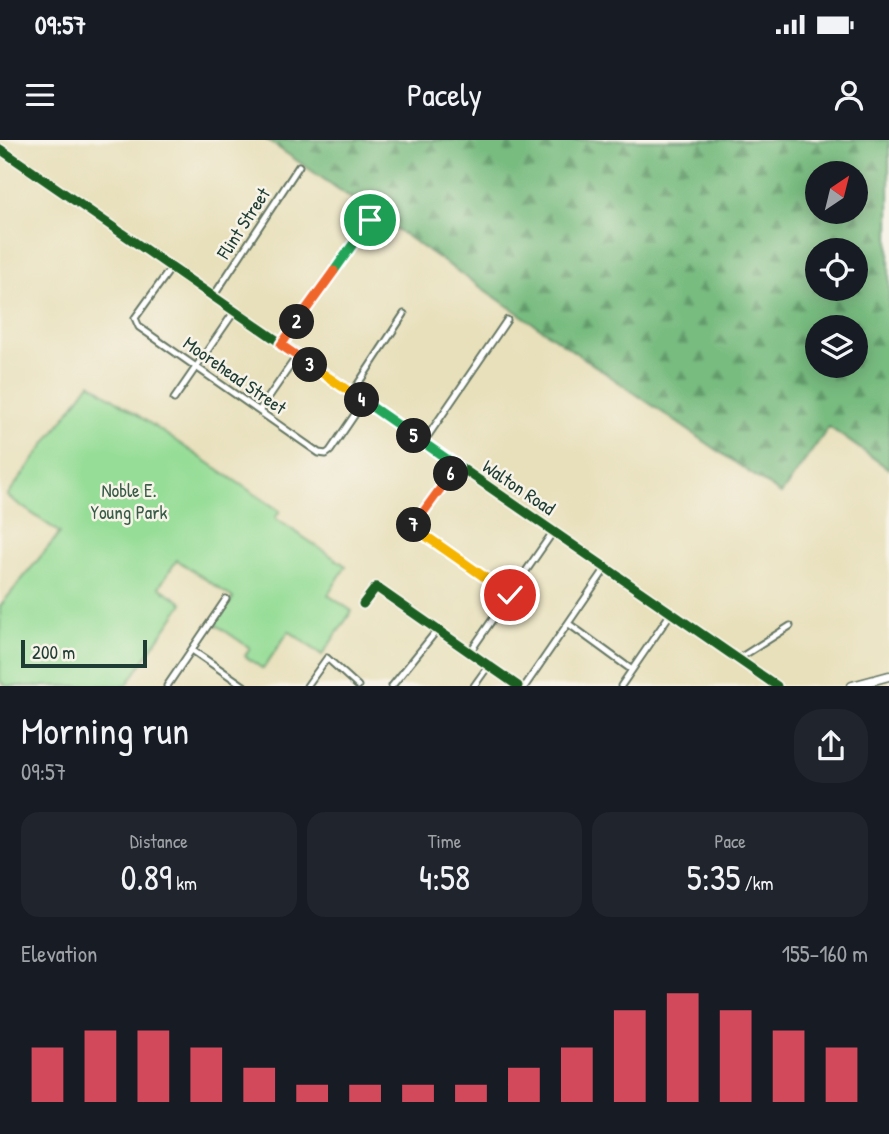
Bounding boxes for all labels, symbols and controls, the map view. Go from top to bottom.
text: 09:57 [35,7,86,42]
text: Pacely [407,73,482,116]
icon: menu [21,76,59,114]
icon: person [830,76,868,114]
north arrow [805,161,868,224]
map controls [805,161,868,378]
street label: Flint Street [210,182,276,265]
pin [340,190,400,250]
icon: arrive [351,201,389,239]
button: locate [805,238,868,301]
pin: 2 [280,304,314,340]
text: 2 [292,308,301,334]
button: layers [805,315,868,378]
street label: Moorehead Street [178,330,292,420]
pin: 3 [292,348,328,383]
text: 3 [305,351,314,377]
pin: 4 [344,383,380,418]
text: 4 [358,386,365,412]
pin: 5 [396,418,432,454]
text: 5 [409,422,418,448]
street label: Walton Road [478,453,561,521]
pin: 6 [434,456,468,492]
text: 6 [447,460,454,486]
park label: Noble E. Young Park [91,477,168,525]
pin: 7 [396,508,432,542]
text: 7 [409,511,418,537]
pin [480,565,540,625]
icon: check [491,576,529,614]
scale bar [21,637,147,669]
text: 200 m [32,639,75,665]
text: Morning run [21,704,189,756]
button: share [794,709,868,783]
text: 09:57 [21,756,66,787]
text: Distance [130,828,188,854]
text: Time [428,828,461,854]
text: Pace [714,828,746,854]
text: 0.89 [121,854,172,901]
text: 4:58 [419,854,470,901]
text: 5:35 [687,854,740,901]
text: km [172,870,197,896]
text: /km [740,870,773,896]
text: Elevation [21,938,97,969]
text: 155–160 m [782,938,868,969]

